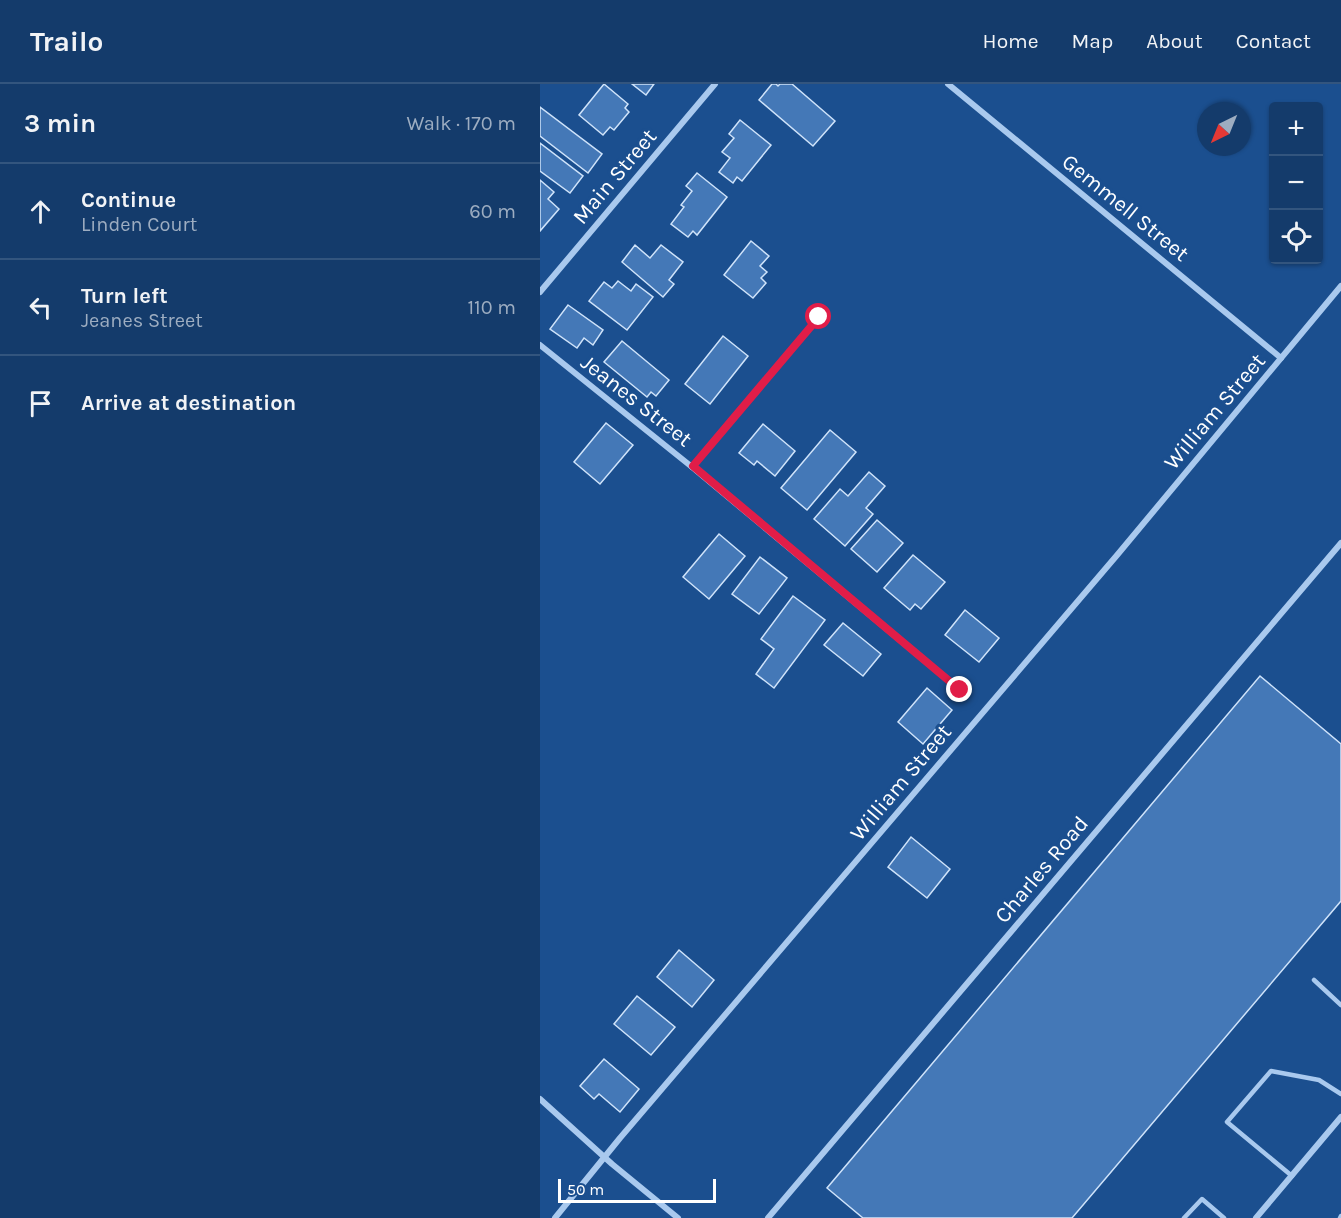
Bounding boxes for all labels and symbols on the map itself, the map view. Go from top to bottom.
north arrow [1197,102,1251,156]
street label: Main Street [567,124,662,230]
street label: Gemmell Street [1057,149,1194,267]
route start [805,303,831,329]
street label: William Street [1159,348,1271,475]
street label: Jeanes Street [576,349,697,452]
route end [946,676,972,702]
street label: William Street [845,719,957,846]
street label: Charles Road [989,811,1094,928]
scale bar [558,1176,716,1204]

